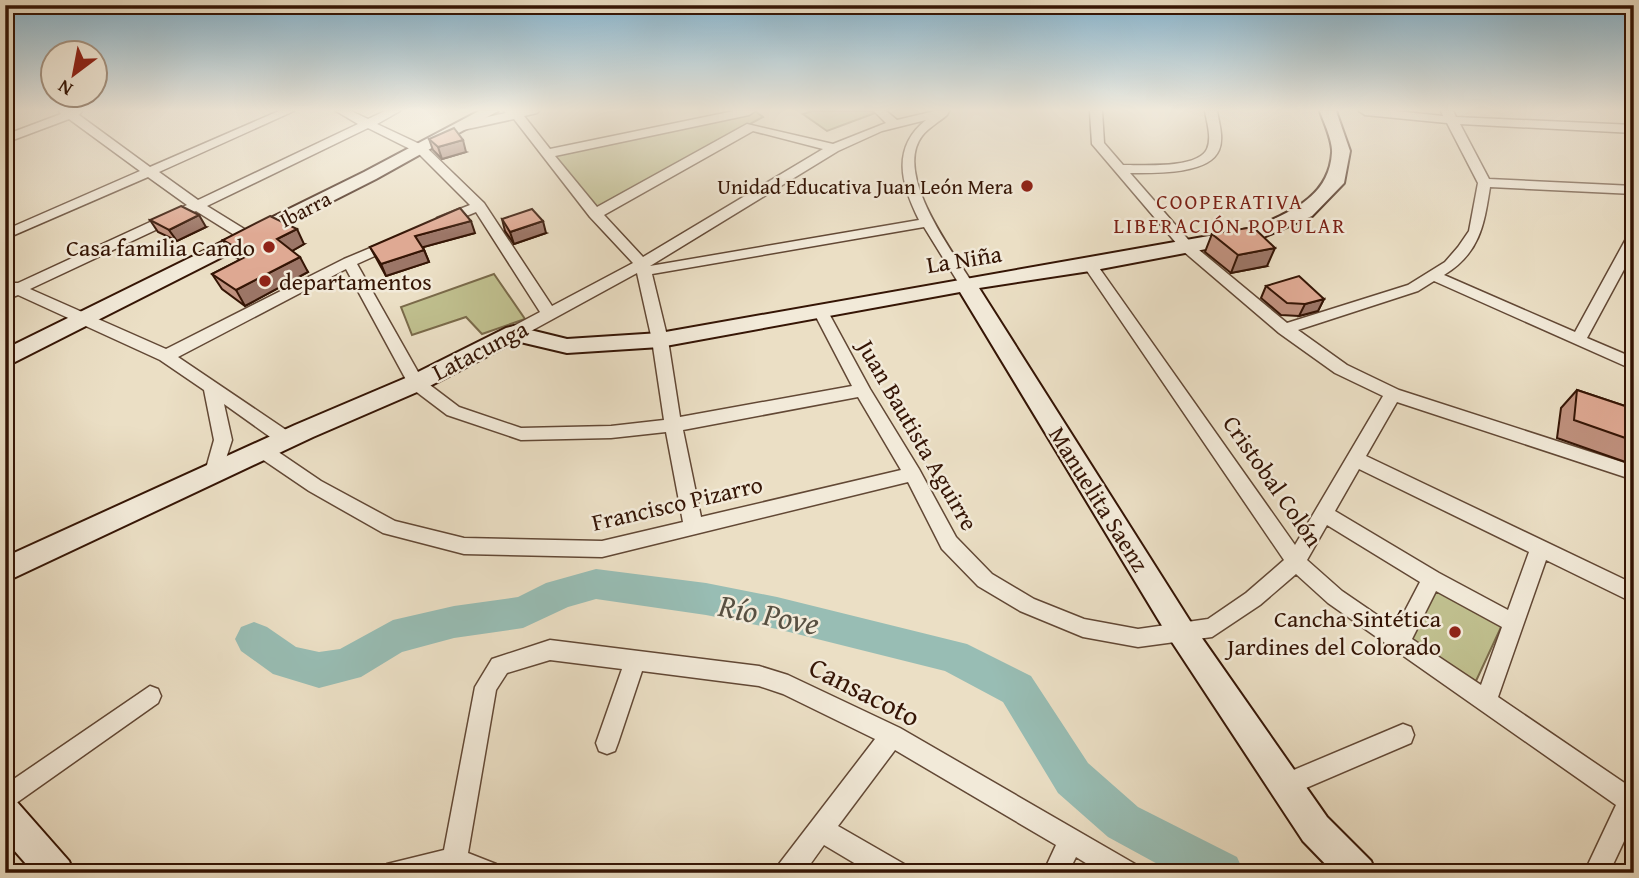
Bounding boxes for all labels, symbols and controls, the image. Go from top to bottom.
north arrow [38,38,108,108]
text: N [52,73,78,104]
place label: Unidad Educativa Juan León Mera [717,171,1013,202]
marker: Unidad Educativa Juan León Mera [1019,178,1035,194]
street label: Ibarra [274,183,336,235]
district label: COOPERATIVA LIBERACIÓN POPULAR [1114,186,1346,241]
place label: Casa familia Cando [66,230,255,265]
street label: La Niña [924,236,1005,282]
marker: Casa familia Cando [261,239,277,255]
place label: departamentos [279,264,432,299]
marker: departamentos [257,273,273,289]
street label: Latacunga [426,311,535,389]
street label: Juan Bautista Aguirre [848,330,987,537]
street label: Cristobal Colón [1215,408,1332,554]
street label: Manuelita Saenz [1040,419,1158,579]
street label: Francisco Pizarro [588,466,766,540]
water label: Río Pove [714,581,823,647]
place label: Cancha Sintética Jardines del Colorado [1224,601,1442,664]
marker: Cancha Sintética Jardines del Colorado [1447,624,1463,640]
street label: Cansacoto [802,646,928,736]

